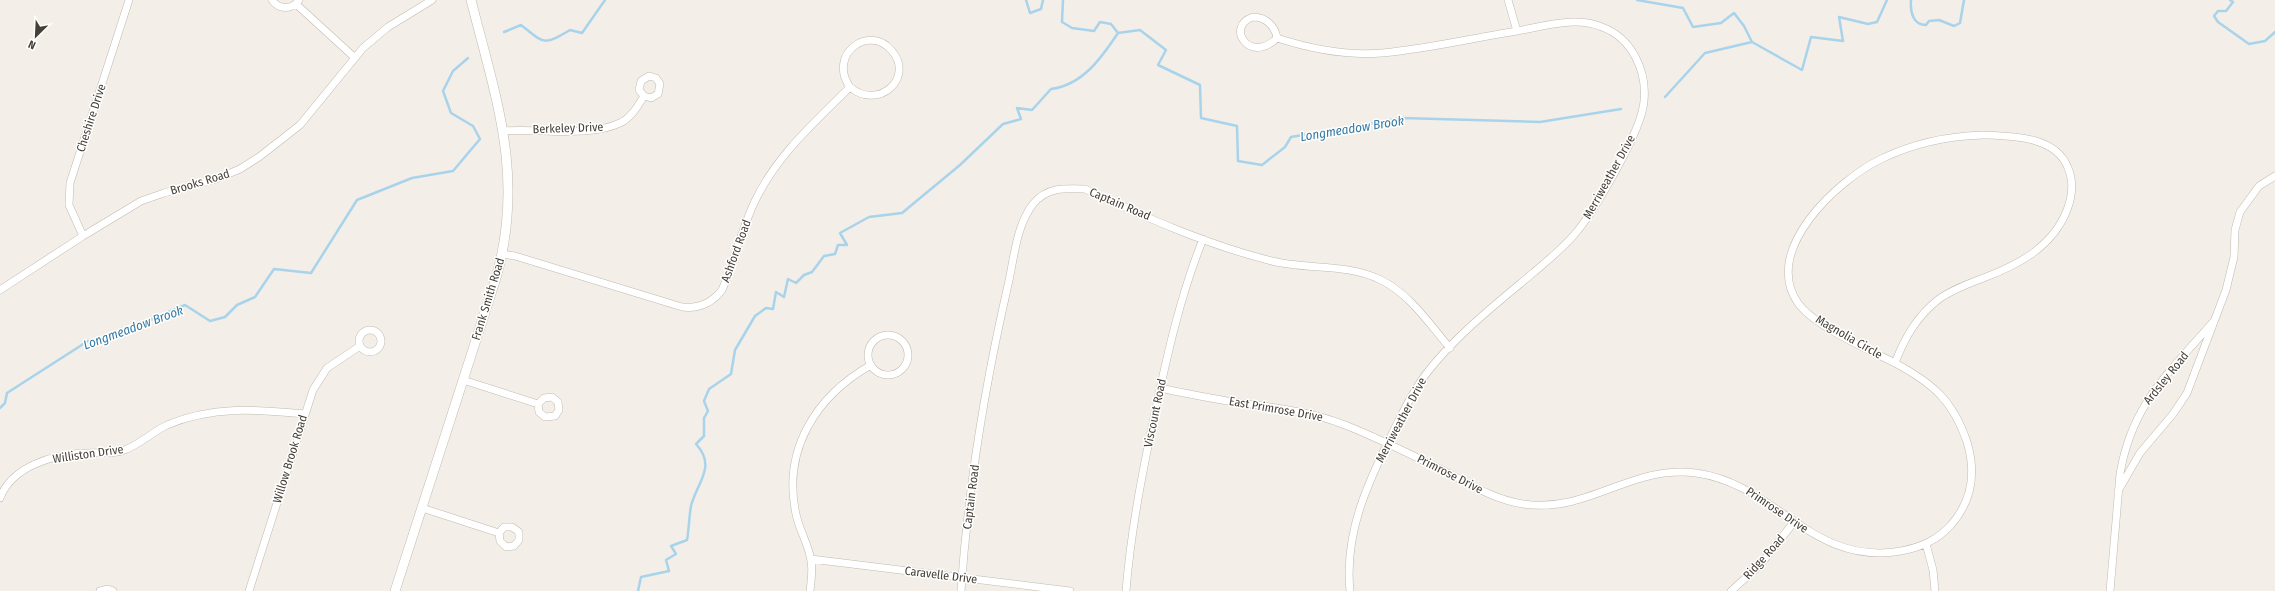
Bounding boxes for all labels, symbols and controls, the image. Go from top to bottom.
north arrow [16,16,56,56]
text: N [26,37,38,52]
street label: Cheshire Drive [73,82,109,154]
water label: Longmeadow Brook [1299,113,1406,144]
street label: Berkeley Drive [532,120,604,136]
street label: Merriweather Drive [1580,132,1638,222]
street label: Brooks Road [169,166,231,198]
street label: Captain Road [1087,185,1153,223]
street label: Ashford Road [718,218,754,284]
street label: Frank Smith Road [469,256,507,342]
water label: Longmeadow Brook [81,302,186,352]
street label: Magnolia Circle [1813,312,1885,362]
street label: Ardsley Road [2140,349,2192,407]
street label: Merriweather Drive [1373,375,1429,465]
street label: Viscount Road [1141,377,1169,449]
street label: East Primrose Drive [1228,394,1324,424]
street label: Willow Brook Road [270,413,310,505]
street label: Williston Drive [52,442,124,466]
street label: Primrose Drive [1415,451,1485,497]
street label: Captain Road [960,464,982,530]
street label: Primrose Drive [1743,484,1811,536]
street label: Ridge Road [1740,532,1788,582]
street label: Caravelle Drive [904,564,978,586]

